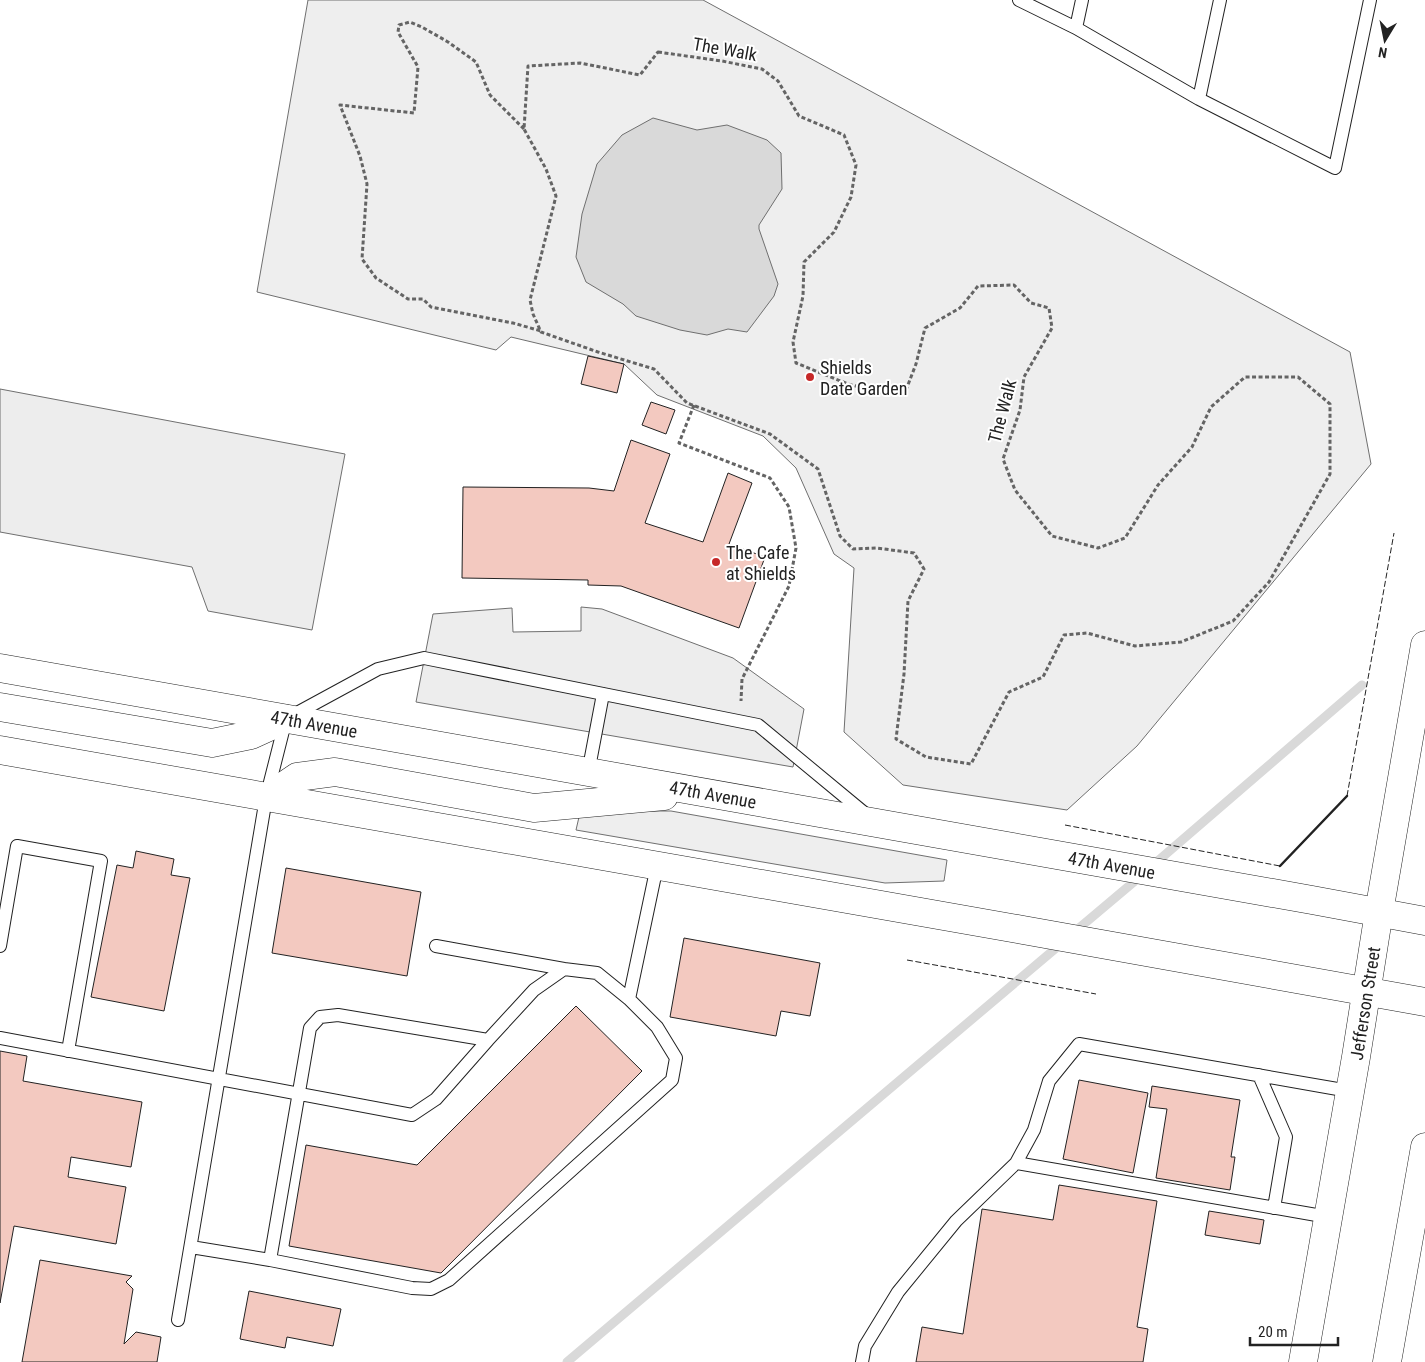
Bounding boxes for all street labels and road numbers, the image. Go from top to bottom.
street label: The Walk [691,33,759,65]
street label: The Walk [983,377,1021,445]
street label: 47th Avenue [269,706,359,742]
street label: 47th Avenue [668,776,758,812]
street label: 47th Avenue [1067,847,1157,883]
street label: Jefferson Street [1345,945,1384,1061]

